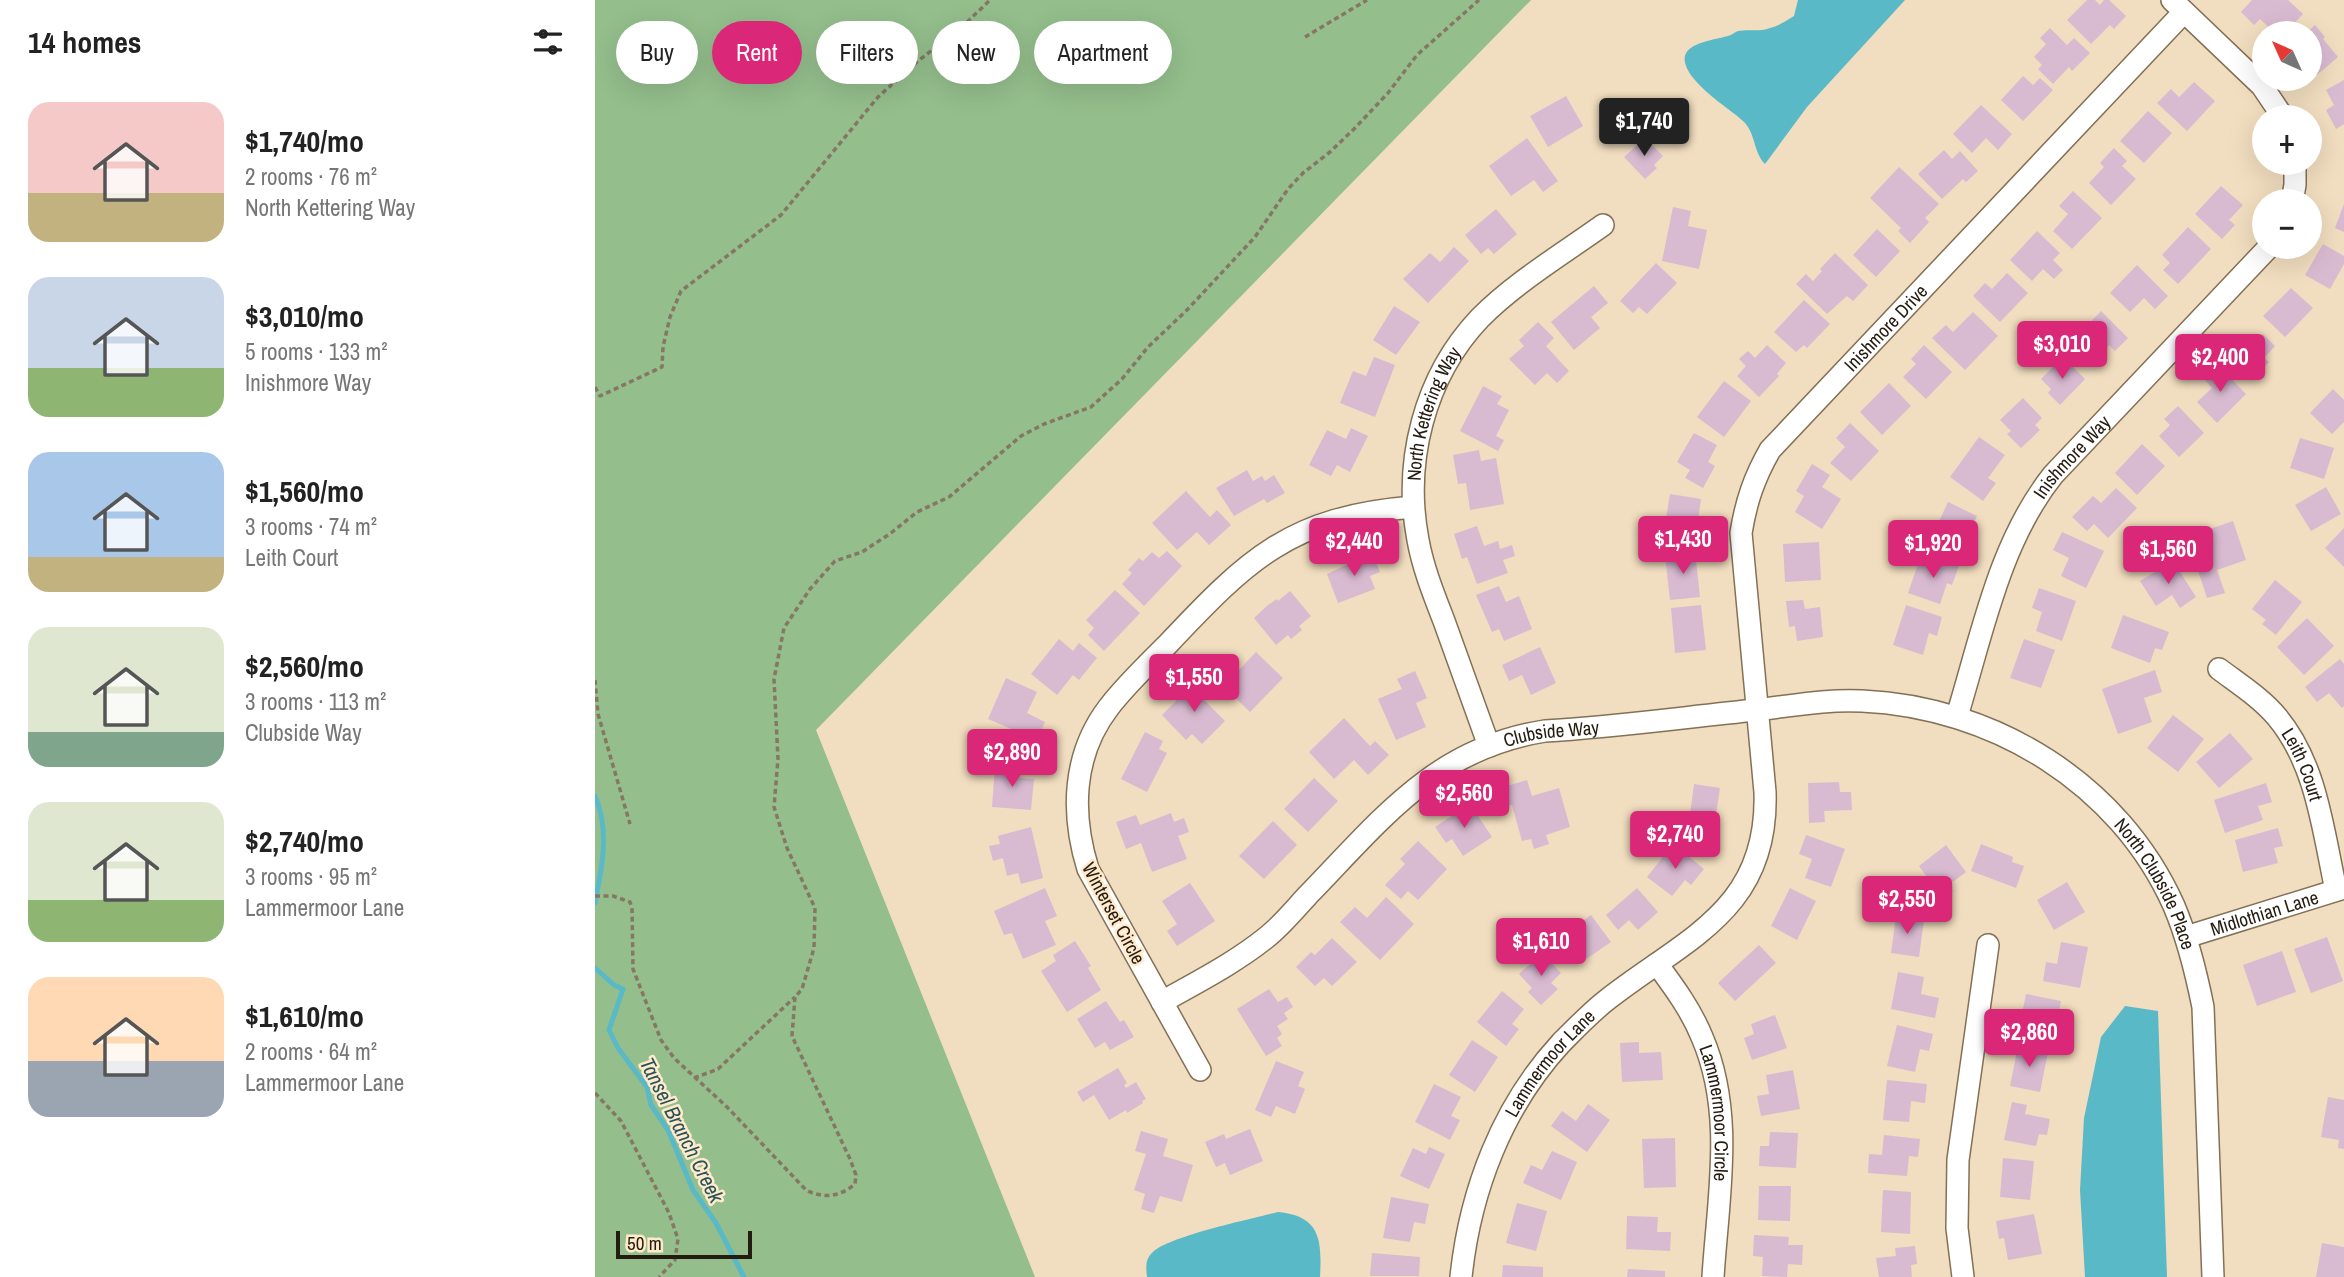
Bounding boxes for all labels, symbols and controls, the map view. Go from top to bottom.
chip: Buy [616,21,698,84]
chip: Rent [712,21,802,84]
chip: Filters [816,21,918,84]
chip: New [932,21,1020,84]
chip: Apartment [1034,21,1172,84]
north arrow [2252,21,2322,91]
map controls [2252,21,2322,259]
text: 14 homes [28,22,142,62]
icon: filters [529,23,567,61]
pin: $1,740 [1587,99,1701,158]
text: $1,740 [1615,105,1673,136]
button: + [2252,105,2322,175]
text: $1,740/mo [245,121,364,161]
icon: home [84,130,168,214]
text: 2 rooms · 76 m² [245,161,377,192]
button: − [2252,189,2322,259]
text: North Kettering Way [245,192,415,223]
street label: Inishmore Drive [1838,278,1933,377]
text: $3,010/mo [245,296,364,336]
icon: home [84,305,168,389]
pin: $3,010 [2005,322,2119,381]
text: $3,010 [2033,328,2091,359]
pin: $2,400 [2163,334,2277,394]
text: 5 rooms · 133 m² [245,336,388,367]
street label: North Kettering Way [1400,341,1467,481]
text: $2,400 [2191,341,2249,372]
text: Inishmore Way [245,367,371,398]
street label: Inishmore Way [2027,409,2116,504]
text: $1,560/mo [245,471,364,511]
icon: home [84,480,168,564]
text: 3 rooms · 74 m² [245,511,377,542]
pin: $1,430 [1626,516,1740,576]
pin: $2,440 [1297,518,1411,578]
pin: $1,920 [1876,520,1990,580]
text: $1,430 [1654,523,1712,554]
text: $2,440 [1325,525,1383,556]
pin: $1,560 [2111,526,2225,586]
text: $1,920 [1904,527,1962,558]
text: $1,560 [2139,533,2197,564]
text: Leith Court [245,542,338,573]
text: $2,560/mo [245,646,364,686]
pin: $1,550 [1137,654,1251,714]
icon: home [84,655,168,739]
text: $1,550 [1165,661,1223,692]
text: 3 rooms · 113 m² [245,686,386,717]
street label: Clubside Way [1500,714,1600,753]
text: Clubside Way [245,717,362,748]
street label: Leith Court [2276,723,2330,804]
pin: $2,890 [955,730,1069,789]
text: $2,890 [983,736,1041,767]
pin: $2,560 [1407,770,1521,830]
text: $2,560 [1435,777,1493,808]
pin: $2,740 [1618,812,1732,871]
street label: North Clubside Place [2109,812,2202,952]
text: $2,740 [1646,818,1704,849]
text: $2,740/mo [245,821,364,861]
icon: home [84,830,168,914]
street label: Winterset Circle [1076,858,1152,968]
text: 3 rooms · 95 m² [245,861,377,892]
pin: $2,550 [1850,876,1964,936]
text: $2,550 [1878,883,1936,914]
street label: Midlothian Lane [2207,884,2322,942]
text: Lammermoor Lane [245,892,404,923]
pin: $1,610 [1484,918,1598,978]
text: $1,610 [1512,925,1570,956]
text: $1,610/mo [245,996,364,1036]
street label: Lammermoor Lane [1498,1003,1601,1121]
icon: home [84,1005,168,1089]
pin: $2,860 [1972,1010,2086,1069]
text: $2,860 [2000,1016,2058,1047]
text: 2 rooms · 64 m² [245,1036,377,1067]
street label: Lammermoor Circle [1693,1041,1735,1182]
water label: Tansel Branch Creek [633,1052,732,1209]
text: Lammermoor Lane [245,1067,404,1098]
scale bar [616,1228,753,1260]
text: 50 m [627,1230,662,1256]

